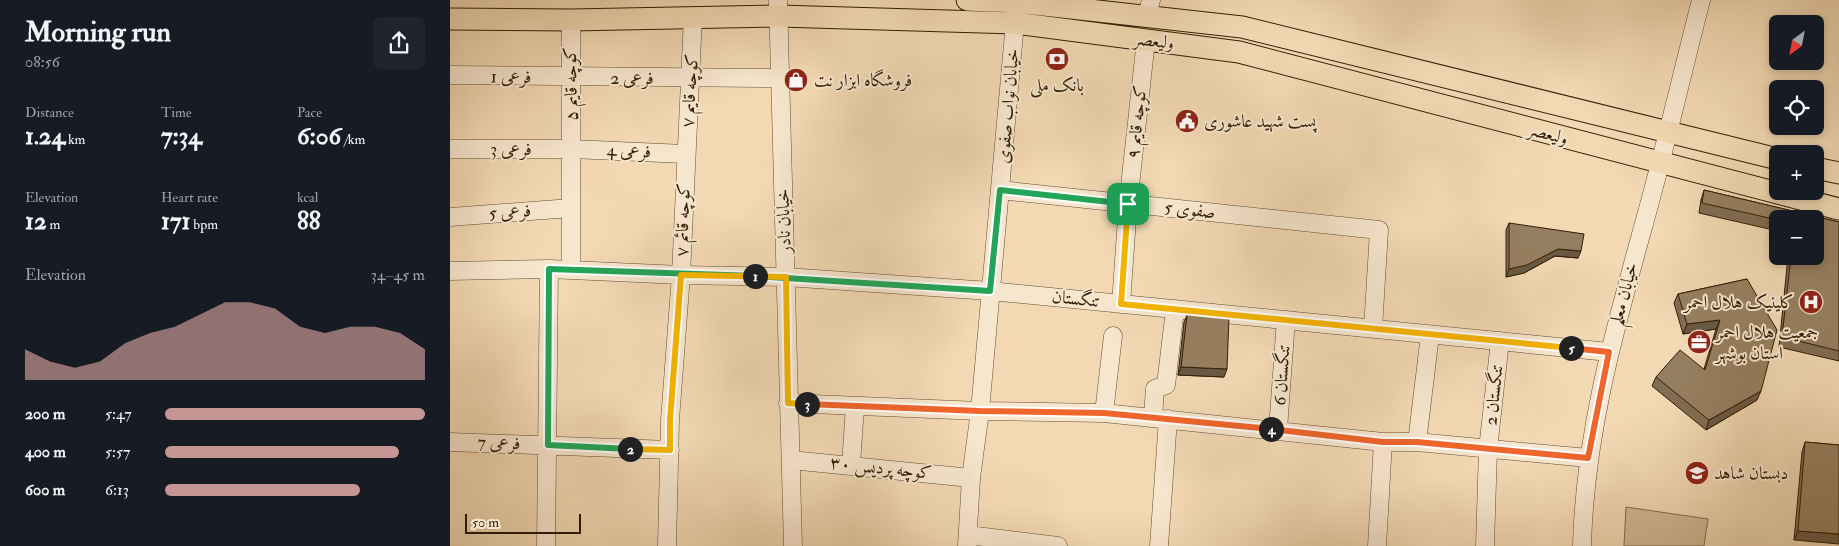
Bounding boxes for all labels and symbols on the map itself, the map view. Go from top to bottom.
north arrow [1769,15,1824,70]
street label: ولیعصر [1131,27,1175,55]
bank icon: بانک ملی [1044,46,1070,72]
street label: کوچه قایم ۵ [559,47,587,121]
street label: خیابان نواب صفوی [992,48,1024,164]
street label: کوچه قایم ۷ [676,53,708,129]
street label: فرعی 1 [490,65,532,89]
street label: فرعی 2 [610,67,654,90]
shop icon: فروشگاه ابزار نت [783,67,809,93]
place label: فروشگاه ابزار نت [814,68,912,92]
place label: بانک ملی [1030,74,1084,98]
street label: کوچه قایم ۹ [1122,84,1156,160]
public building icon: پست شهید عاشوری [1174,108,1200,134]
place label: پست شهید عاشوری [1204,110,1317,133]
street label: ولیعصر [1524,117,1571,150]
street label: فرعی 3 [490,138,532,161]
street label: فرعی 4 [606,138,652,164]
street label: کوچه قائم ۷ [670,183,700,258]
pin [1107,183,1149,225]
street label: خیابان نادر [771,188,797,256]
street label: صفوی 5 [1163,196,1217,224]
street label: فرعی 5 [488,199,532,225]
street label: خیابان معلم [1605,260,1649,330]
pin: 1 [742,264,768,288]
street label: تنگستان [1051,284,1101,313]
hospital icon: کلینیک هلال احمر [1798,289,1824,315]
place label: کلینیک هلال احمر [1682,291,1794,314]
place label: جمعیت هلال احمر استان بوشهر [1714,321,1818,365]
office icon: جمعیت هلال احمر استان بوشهر [1686,329,1712,355]
pin: 5 [1558,336,1584,360]
street label: تنگستان 6 [1267,344,1296,406]
street label: تنگستان 2 [1478,363,1509,427]
pin: 3 [794,392,820,416]
pin: 4 [1258,416,1284,442]
street label: فرعی 7 [477,431,521,455]
pin: 2 [618,436,642,462]
street label: کوچه پردیس ۳۰ [829,451,933,486]
school or university icon: دبستان شاهد [1684,460,1710,486]
place label: دبستان شاهد [1714,462,1788,485]
scale bar [465,511,581,534]

